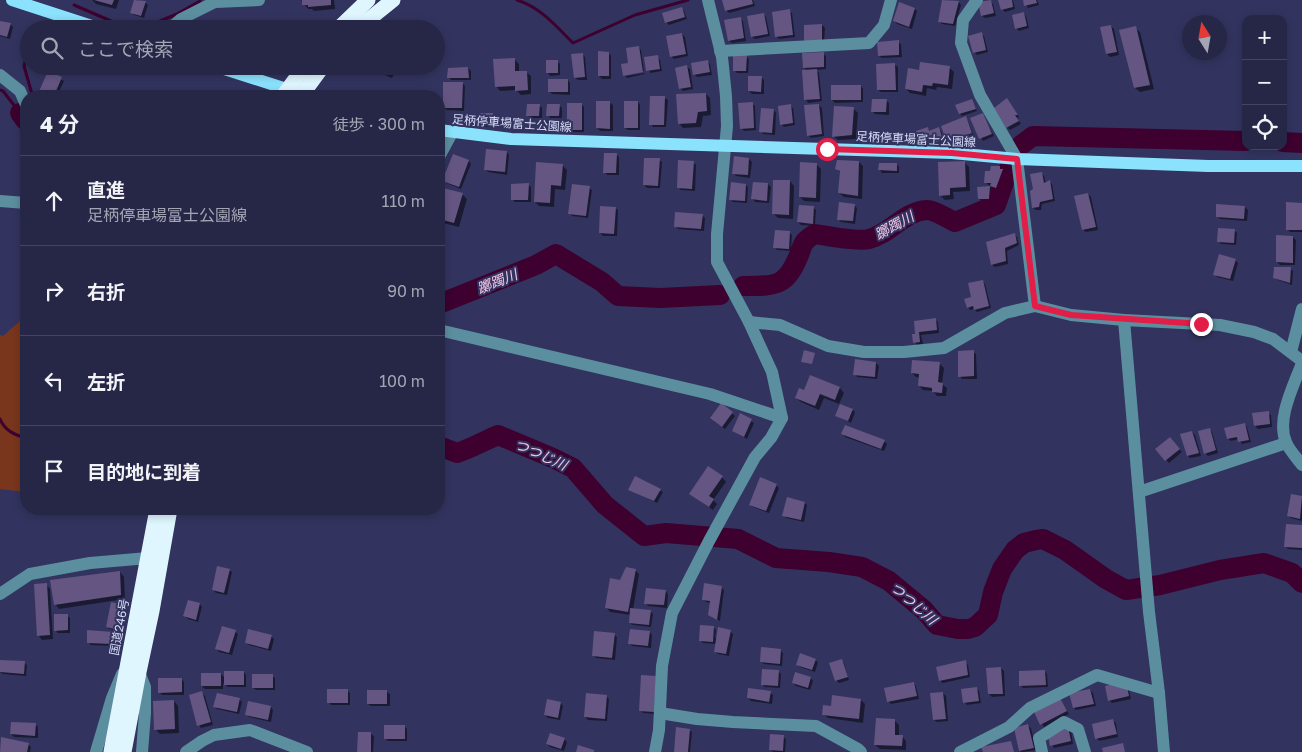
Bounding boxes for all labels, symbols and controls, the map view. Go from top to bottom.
north arrow [1182,15,1227,60]
map controls [1242,15,1287,150]
button: + [1242,15,1287,60]
search box [20,20,445,75]
icon: search [38,34,66,62]
text: ここで検索 [78,37,173,60]
button: − [1242,60,1287,105]
button: locate [1242,105,1287,150]
text: 4 分 [40,111,79,137]
street label: 足柄停車場富士公園線 [452,111,572,135]
text: 徒歩 · 300 m [333,114,425,134]
street label: 足柄停車場富士公園線 [856,128,976,150]
route start [816,138,839,161]
text: 直進 [87,178,125,201]
icon: ahead [40,187,68,215]
text: 110 m [381,191,425,211]
text: 足柄停車場富士公園線 [87,205,247,225]
water label: 躑躅川 [872,206,918,243]
water label: 躑躅川 [474,265,522,297]
icon: right [40,277,68,305]
text: 右折 [87,280,125,303]
text: 90 m [387,281,425,301]
route end [1190,313,1213,336]
icon: left [40,367,68,395]
text: 左折 [87,370,125,393]
text: 100 m [379,371,425,391]
water label: つつじ川 [512,435,572,474]
icon: arrive [40,457,68,485]
text: 目的地に到着 [87,460,201,483]
water label: つつじ川 [887,578,942,629]
street label: 国道246号 [106,597,132,657]

